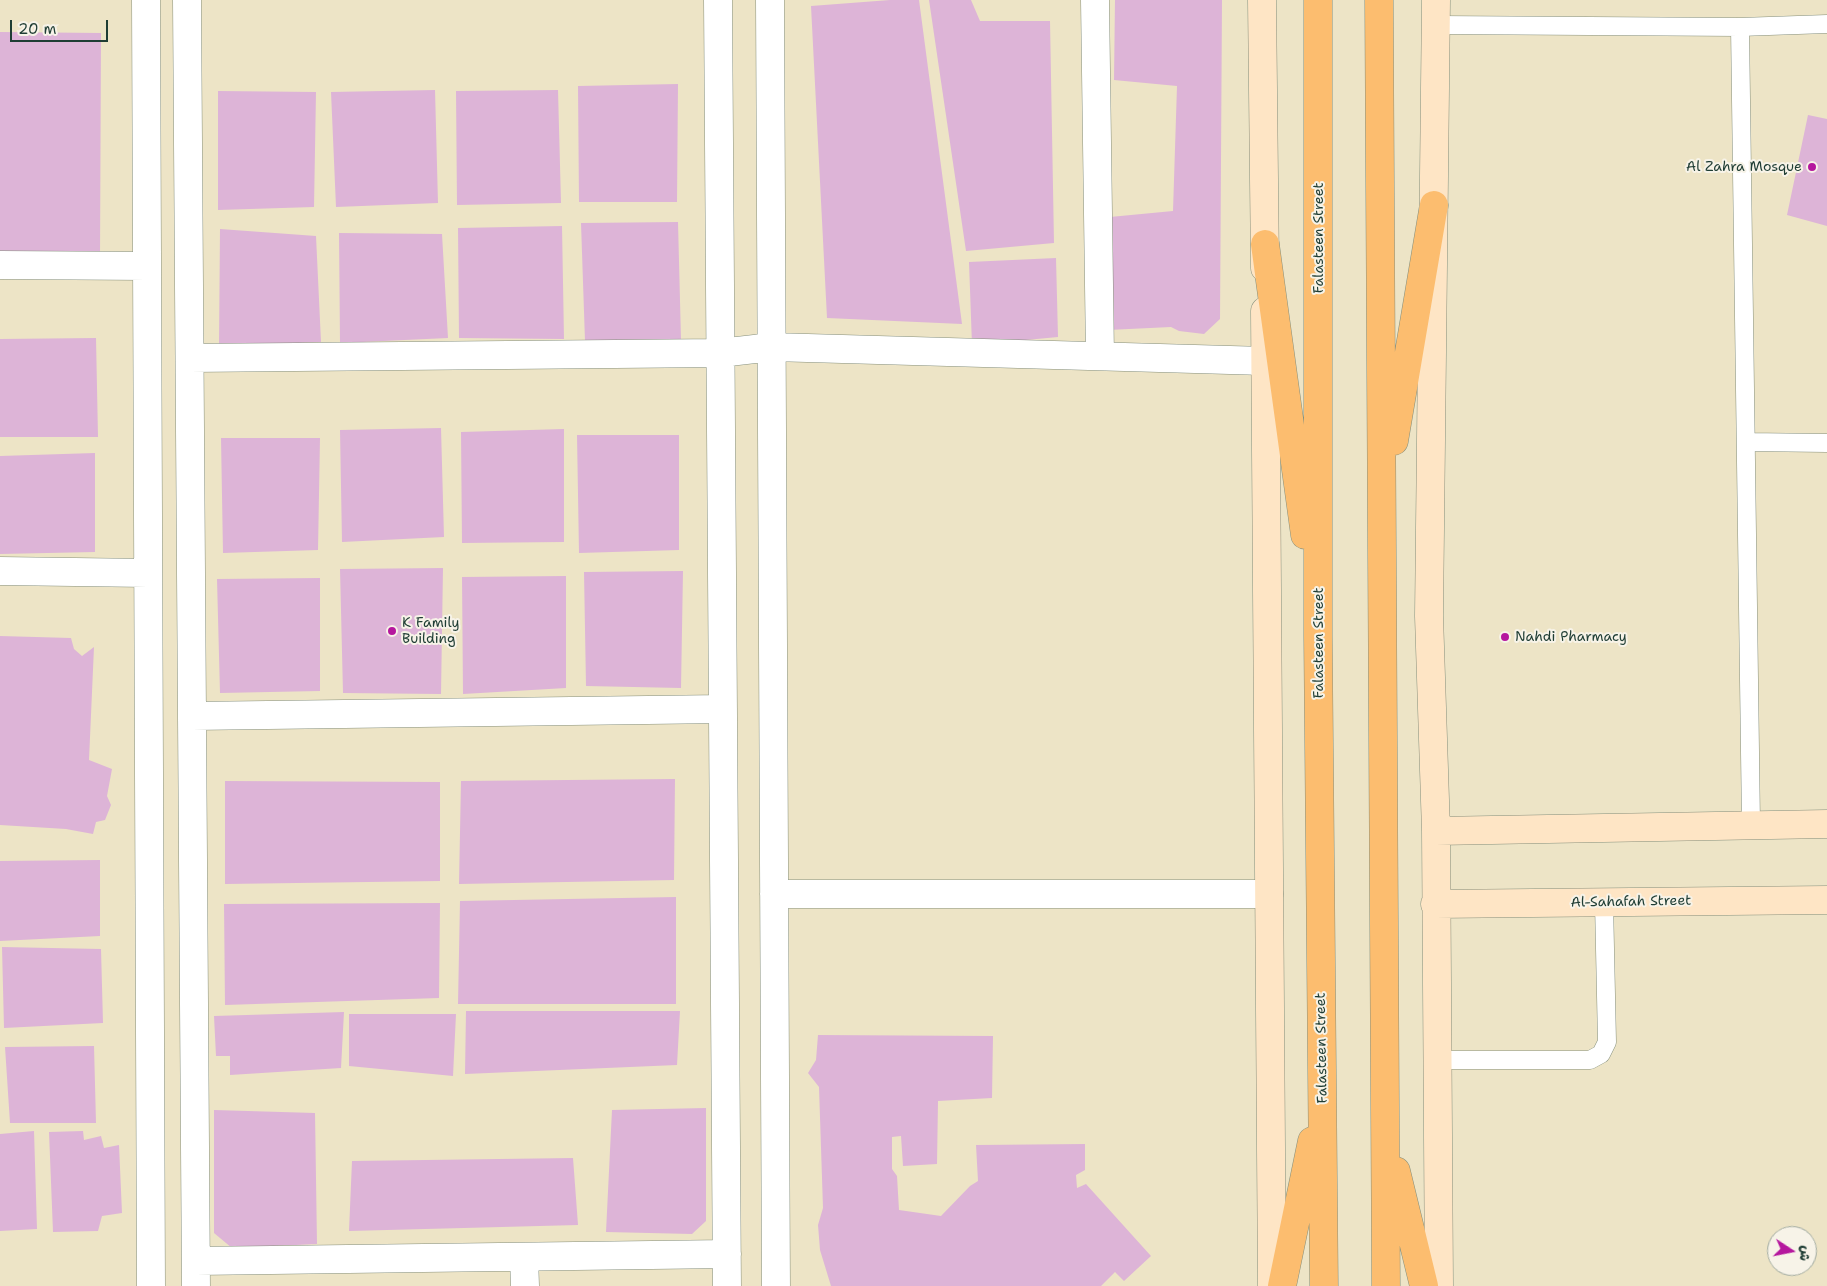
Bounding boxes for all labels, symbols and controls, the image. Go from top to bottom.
scale bar [12,10,110,42]
text: 20 m [18,19,57,39]
place label: Al Zahra Mosque [1686,159,1802,175]
marker: Al Zahra Mosque [1806,161,1818,173]
street label: Falasteen Street [1311,182,1327,294]
street label: Falasteen Street [1311,587,1327,699]
place label: K Family Building [402,615,459,648]
marker: K Family Building [386,625,398,637]
place label: Nahdi Pharmacy [1515,629,1627,645]
marker: Nahdi Pharmacy [1499,631,1511,643]
street label: Al-Sahafah Street [1571,893,1691,911]
street label: Falasteen Street [1313,992,1331,1104]
north arrow [1767,1226,1817,1276]
text: ش [1795,1244,1816,1263]

